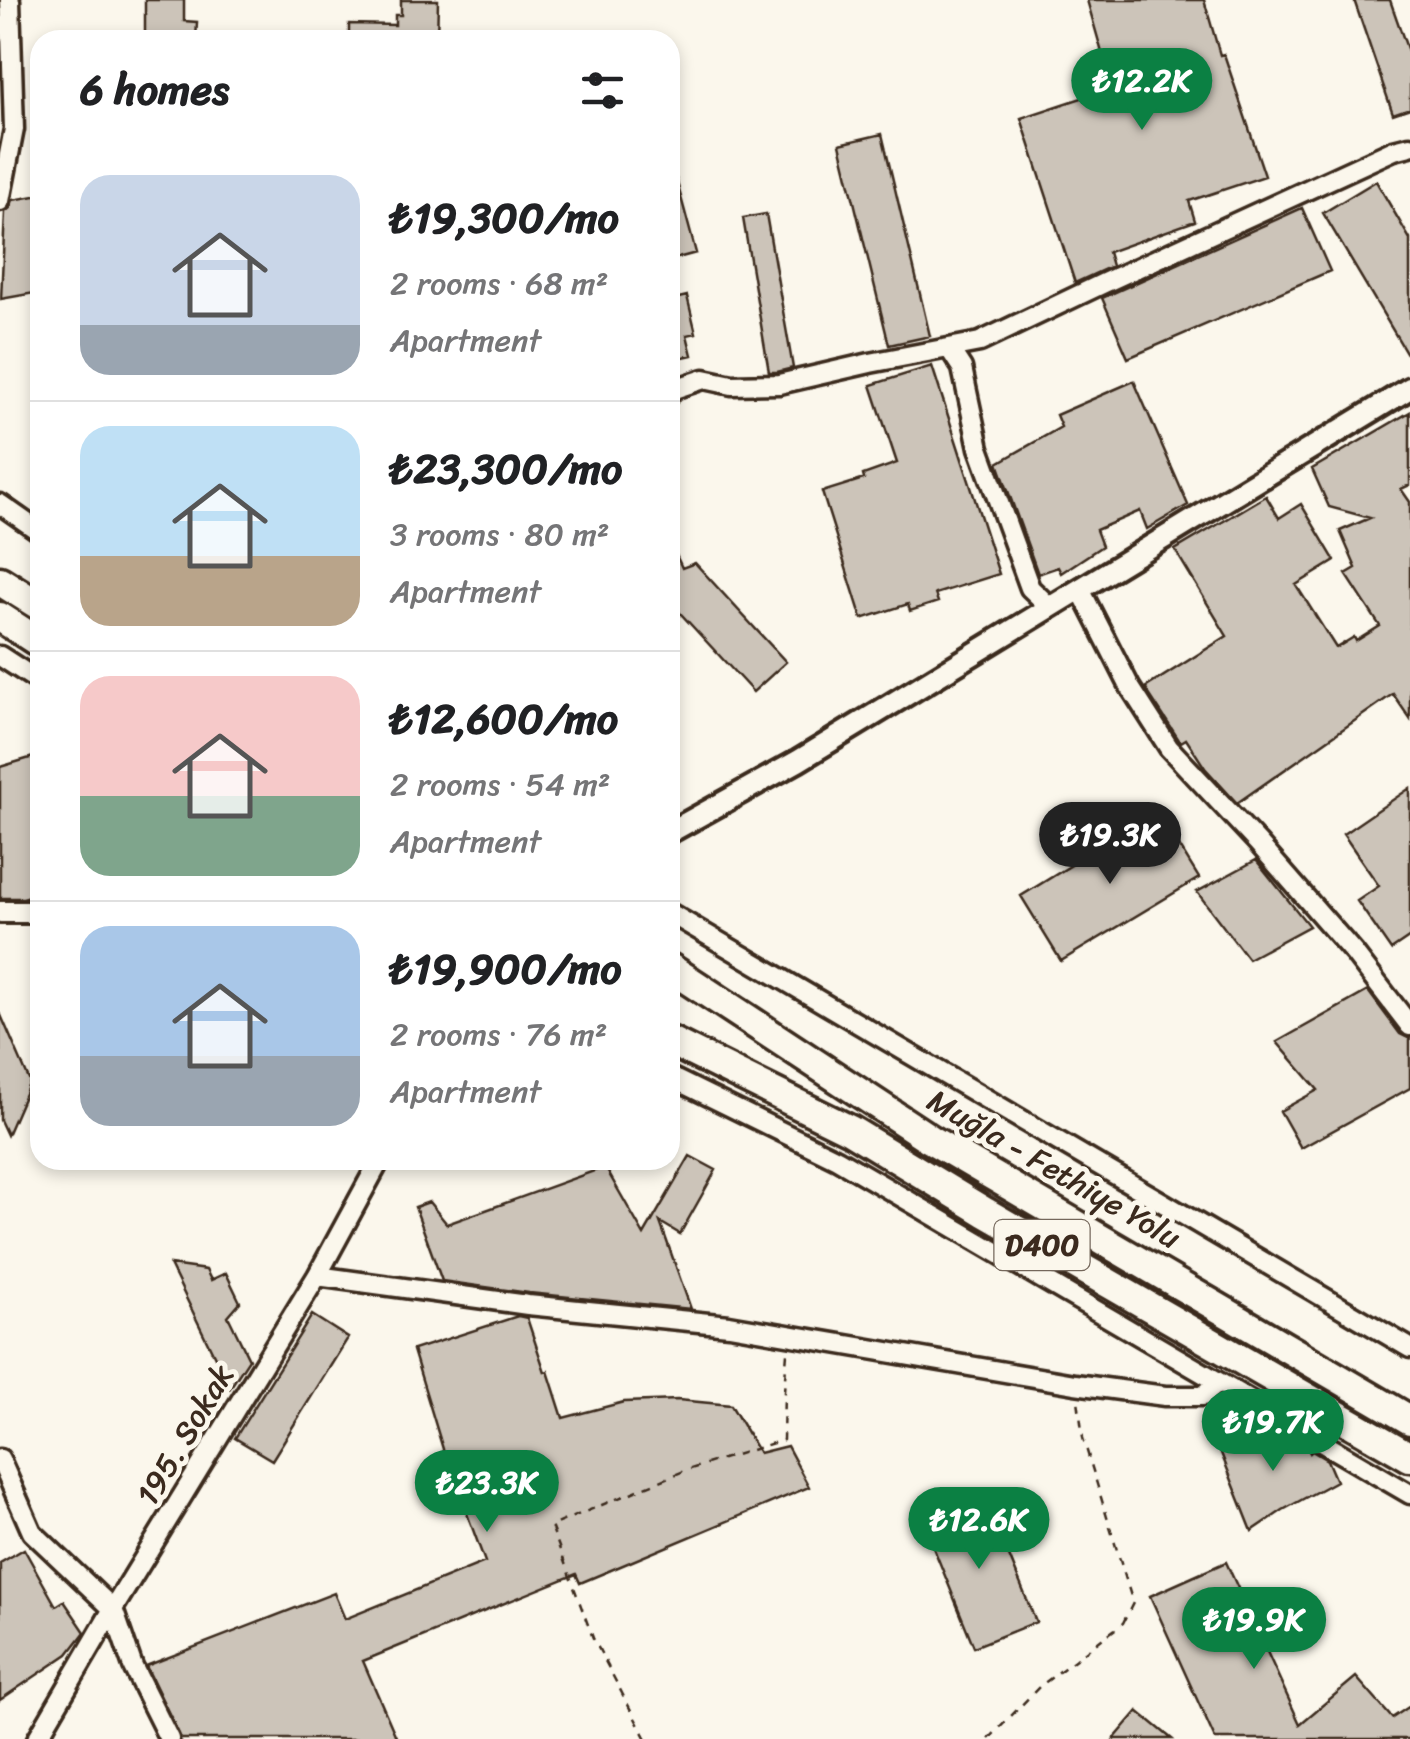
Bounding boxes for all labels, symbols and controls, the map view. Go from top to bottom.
pin: ₺12.2K [1061,48,1223,133]
text: ₺12.2K [1093,52,1191,109]
text: 6 homes [80,53,229,127]
icon: filters [575,63,630,118]
text: ₺19,300/mo [390,181,619,255]
icon: home [160,215,280,335]
text: 2 rooms · 68 m² [390,255,608,312]
text: Apartment [390,312,541,369]
text: ₺23,300/mo [390,432,622,506]
icon: home [160,466,280,586]
text: 3 rooms · 80 m² [390,506,609,563]
text: Apartment [390,563,541,620]
text: ₺12,600/mo [390,682,618,756]
icon: home [160,716,280,836]
text: 2 rooms · 54 m² [390,756,610,813]
pin: ₺19.3K [1029,802,1191,887]
text: ₺19.3K [1061,806,1159,863]
text: Apartment [390,813,541,870]
text: ₺19,900/mo [390,932,622,1006]
icon: home [160,966,280,1086]
text: 2 rooms · 76 m² [390,1006,607,1063]
text: Apartment [390,1063,541,1120]
street label: Muğla - Fethiye Yolu [916,1073,1192,1265]
road number: D400 [994,1220,1090,1270]
street label: 195. Sokak [120,1353,250,1517]
pin: ₺19.7K [1192,1389,1354,1474]
text: ₺19.7K [1224,1393,1322,1450]
pin: ₺23.3K [406,1450,568,1535]
text: ₺23.3K [437,1454,537,1511]
pin: ₺12.6K [898,1487,1060,1572]
text: ₺12.6K [930,1491,1028,1548]
pin: ₺19.9K [1173,1587,1335,1672]
text: ₺19.9K [1204,1591,1304,1648]

